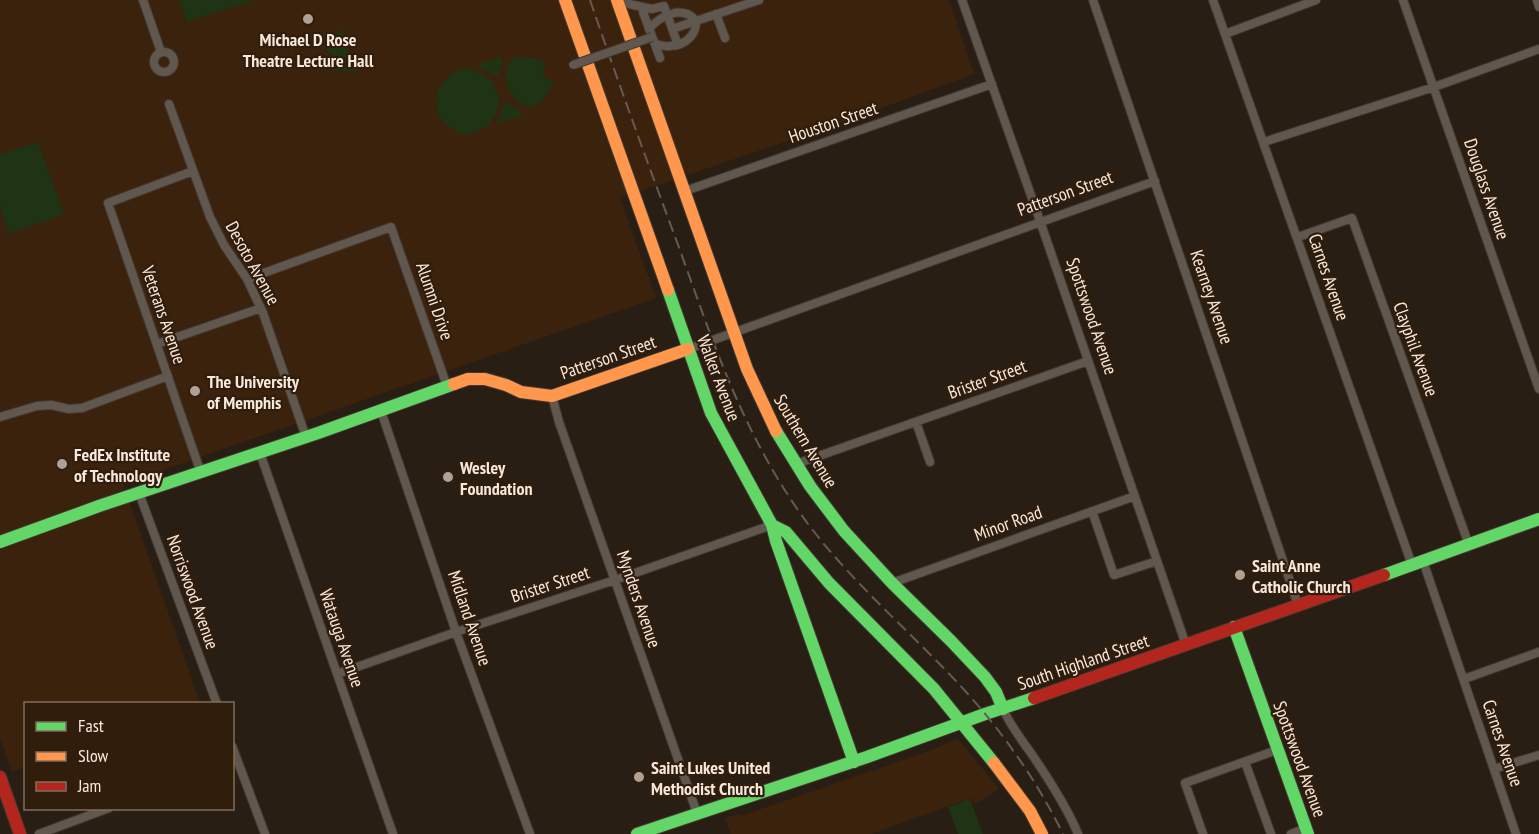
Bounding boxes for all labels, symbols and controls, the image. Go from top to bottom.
marker: Michael D Rose Theatre Lecture Hall [301,12,315,26]
place label: Michael D Rose Theatre Lecture Hall [243,28,374,72]
street label: Houston Street [785,96,881,148]
street label: Douglass Avenue [1459,136,1515,242]
street label: Patterson Street [1014,165,1116,221]
street label: Desoto Avenue [221,217,285,309]
street label: Carnes Avenue [1303,231,1355,323]
street label: Kearney Avenue [1185,247,1239,347]
street label: Spottswood Avenue [1061,255,1123,377]
street label: Alumni Drive [411,259,459,343]
street label: Veterans Avenue [136,262,191,367]
street label: Clayphil Avenue [1388,299,1444,399]
street label: Patterson Street [557,330,659,384]
street label: Walker Avenue [692,331,746,425]
street label: Brister Street [945,354,1029,404]
place label: The University of Memphis [207,370,300,414]
marker: The University of Memphis [188,384,202,398]
street label: Southern Avenue [769,390,843,492]
place label: FedEx Institute of Technology [74,443,171,487]
place label: Wesley Foundation [459,456,533,500]
marker: FedEx Institute of Technology [55,457,69,471]
marker: Wesley Foundation [441,470,455,484]
street label: Minor Road [971,500,1045,546]
street label: Norriswood Avenue [162,532,224,652]
street label: Mynders Avenue [612,547,666,651]
place label: Saint Anne Catholic Church [1252,554,1351,598]
street label: Brister Street [508,560,592,608]
street label: Midland Avenue [443,567,497,669]
marker: Saint Anne Catholic Church [1233,568,1247,582]
street label: Watauga Avenue [314,586,370,690]
street label: South Highland Street [1014,629,1152,695]
street label: Carnes Avenue [1477,697,1529,789]
street label: Spottswood Avenue [1268,698,1332,820]
legend [24,702,234,810]
text: Fast [78,714,104,737]
text: Slow [78,744,109,767]
place label: Saint Lukes United Methodist Church [651,756,770,800]
marker: Saint Lukes United Methodist Church [632,770,646,784]
text: Jam [77,774,101,797]

